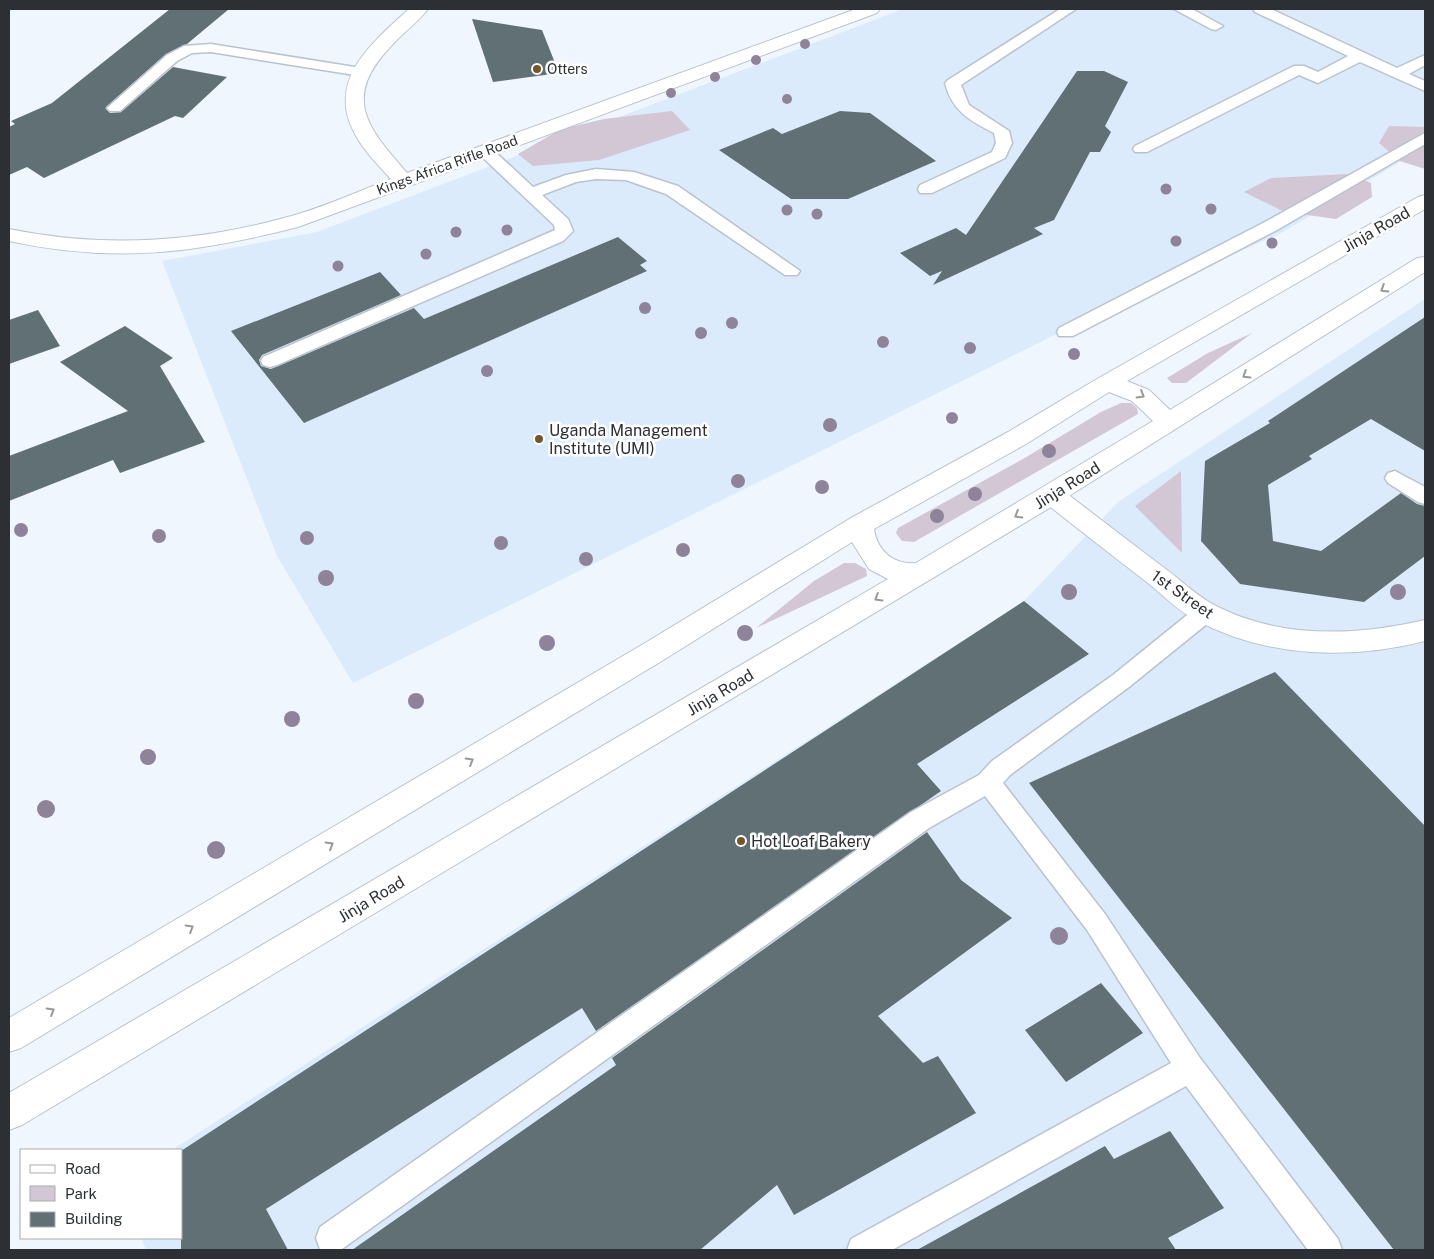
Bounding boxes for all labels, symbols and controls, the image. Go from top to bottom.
place label: Otters [547,61,588,77]
marker: Otters [531,63,543,75]
street label: Kings Africa Rifle Road [374,132,520,198]
street label: Jinja Road [1339,203,1413,256]
one-way arrow [1380,283,1389,293]
one-way arrow [1243,369,1252,379]
one-way arrow [1135,388,1144,398]
place label: Uganda Management Institute (UMI) [549,421,708,458]
marker: Uganda Management Institute (UMI) [533,433,545,445]
street label: Jinja Road [1031,458,1104,513]
one-way arrow [1015,509,1024,519]
street label: 1st Street [1148,566,1217,623]
one-way arrow [875,592,884,602]
street label: Jinja Road [684,665,757,720]
one-way arrow [464,758,473,768]
place label: Hot Loaf Bakery [751,832,871,851]
marker: Hot Loaf Bakery [735,835,747,847]
one-way arrow [324,841,333,851]
street label: Jinja Road [335,872,408,927]
one-way arrow [185,924,194,934]
one-way arrow [45,1007,54,1017]
legend [20,1149,182,1239]
text: Road [65,1160,101,1177]
text: Park [65,1185,97,1202]
text: Building [65,1210,123,1227]

